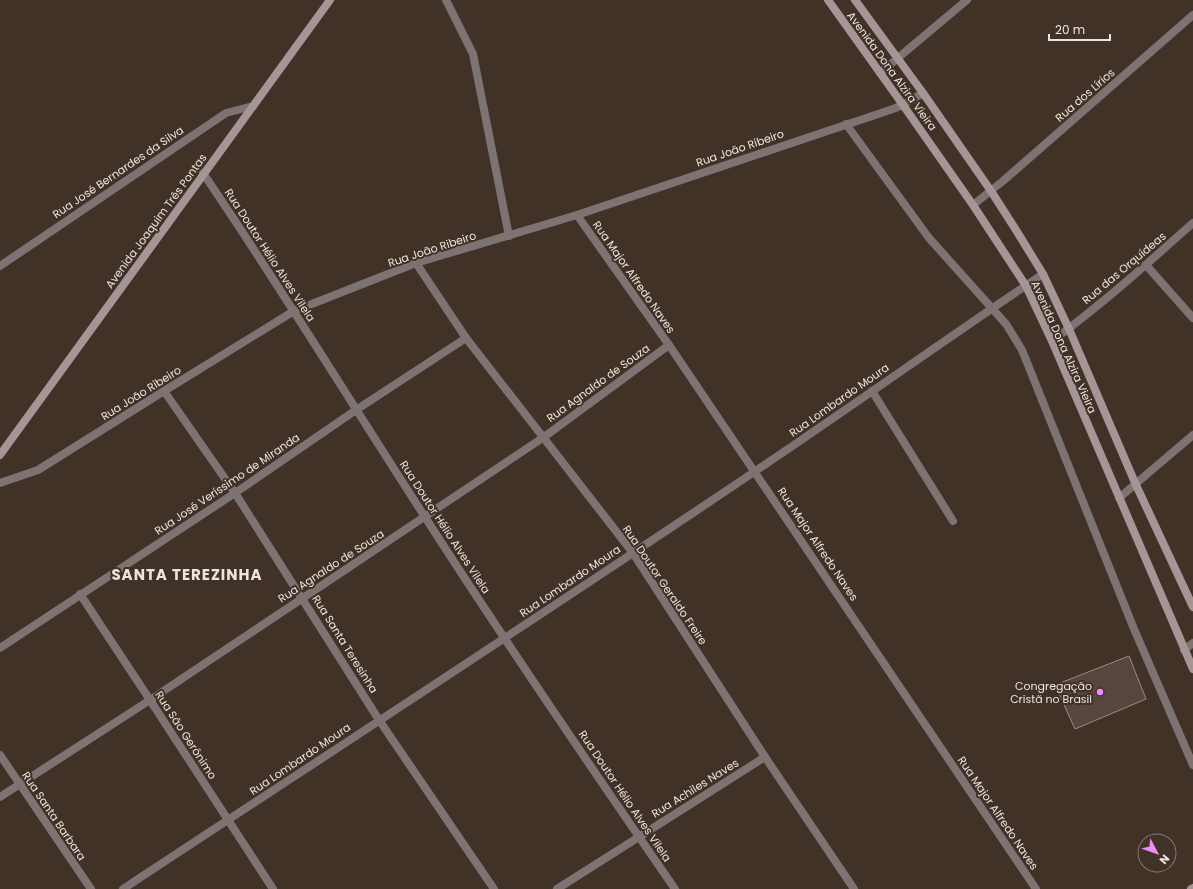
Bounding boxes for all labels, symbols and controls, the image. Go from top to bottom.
street label: Avenida Dona Alzira Vieira [843,8,941,134]
scale bar [1049,16,1110,42]
text: 20 m [1055,21,1085,38]
street label: Rua dos Lírios [1052,64,1118,125]
street label: Rua José Bernardes da Silva [49,122,187,222]
street label: Rua João Ribeiro [694,125,786,171]
street label: Avenida Joaquim Três Pontas [102,150,210,292]
street label: Rua Doutor Hélio Alves Vilela [221,185,319,325]
street label: Rua Major Alfredo Naves [589,218,679,337]
street label: Rua João Ribeiro [386,227,478,271]
street label: Rua das Orquídeas [1079,228,1170,308]
street label: Avenida Dona Alzira Vieira [1027,278,1101,416]
street label: Rua Agnaldo de Souza [543,340,653,426]
street label: Rua Lombardo Moura [786,359,892,441]
street label: Rua João Ribeiro [98,362,184,424]
street label: Rua José Veríssimo de Miranda [151,429,303,539]
street label: Rua Doutor Hélio Alves Vilela [396,457,494,597]
street label: Rua Major Alfredo Naves [774,484,862,604]
street label: Rua Doutor Geraldo Freire [619,522,711,648]
street label: Rua Agnaldo de Souza [275,526,387,606]
street label: Rua Lombardo Moura [516,541,624,621]
district label: SANTA TEREZINHA [111,564,263,585]
street label: Rua Santa Teresinha [308,592,382,696]
place label: Congregação Cristã no Brasil [1010,678,1092,707]
marker: Congregação Cristã no Brasil [1095,687,1105,697]
street label: Rua São Gerônimo [151,688,221,782]
street label: Rua Lombardo Moura [246,719,354,799]
street label: Rua Doutor Hélio Alves Vilela [575,727,675,865]
street label: Rua Major Alfredo Naves [954,753,1042,873]
street label: Rua Achiles Naves [648,755,742,821]
street label: Rua Santa Barbara [18,768,90,864]
north arrow [1137,833,1177,873]
text: N [1156,851,1173,868]

